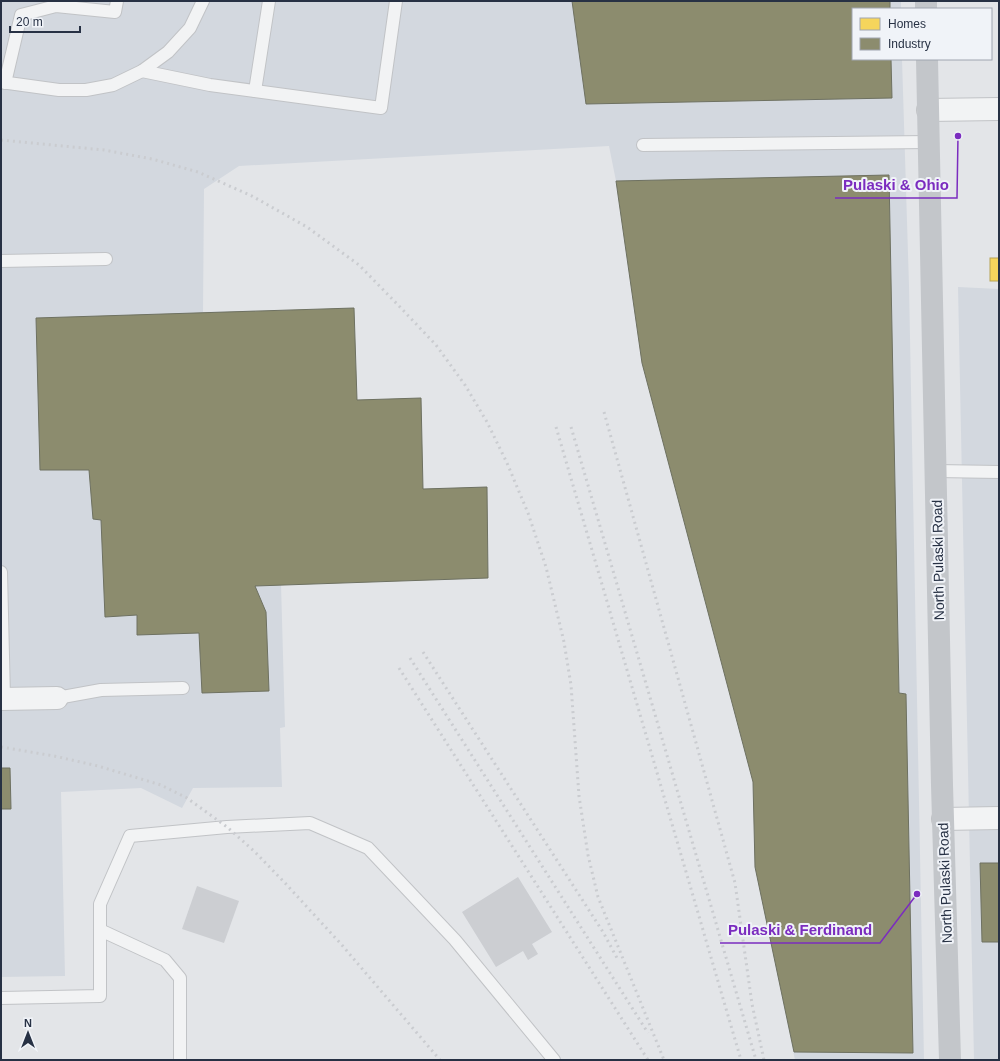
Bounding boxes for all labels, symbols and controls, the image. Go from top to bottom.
scale bar [10,8,80,34]
legend [852,8,992,60]
text: 20 m [16,15,43,29]
text: Homes [888,17,926,31]
text: Industry [888,37,931,51]
callout: Pulaski & Ohio [835,171,957,198]
text: Pulaski & Ohio [843,176,949,193]
street label: North Pulaski Road [929,500,947,620]
street label: North Pulaski Road [935,822,955,944]
callout: Pulaski & Ferdinand [720,916,880,943]
text: Pulaski & Ferdinand [728,921,872,938]
north arrow [8,1013,48,1053]
text: N [24,1017,32,1029]

